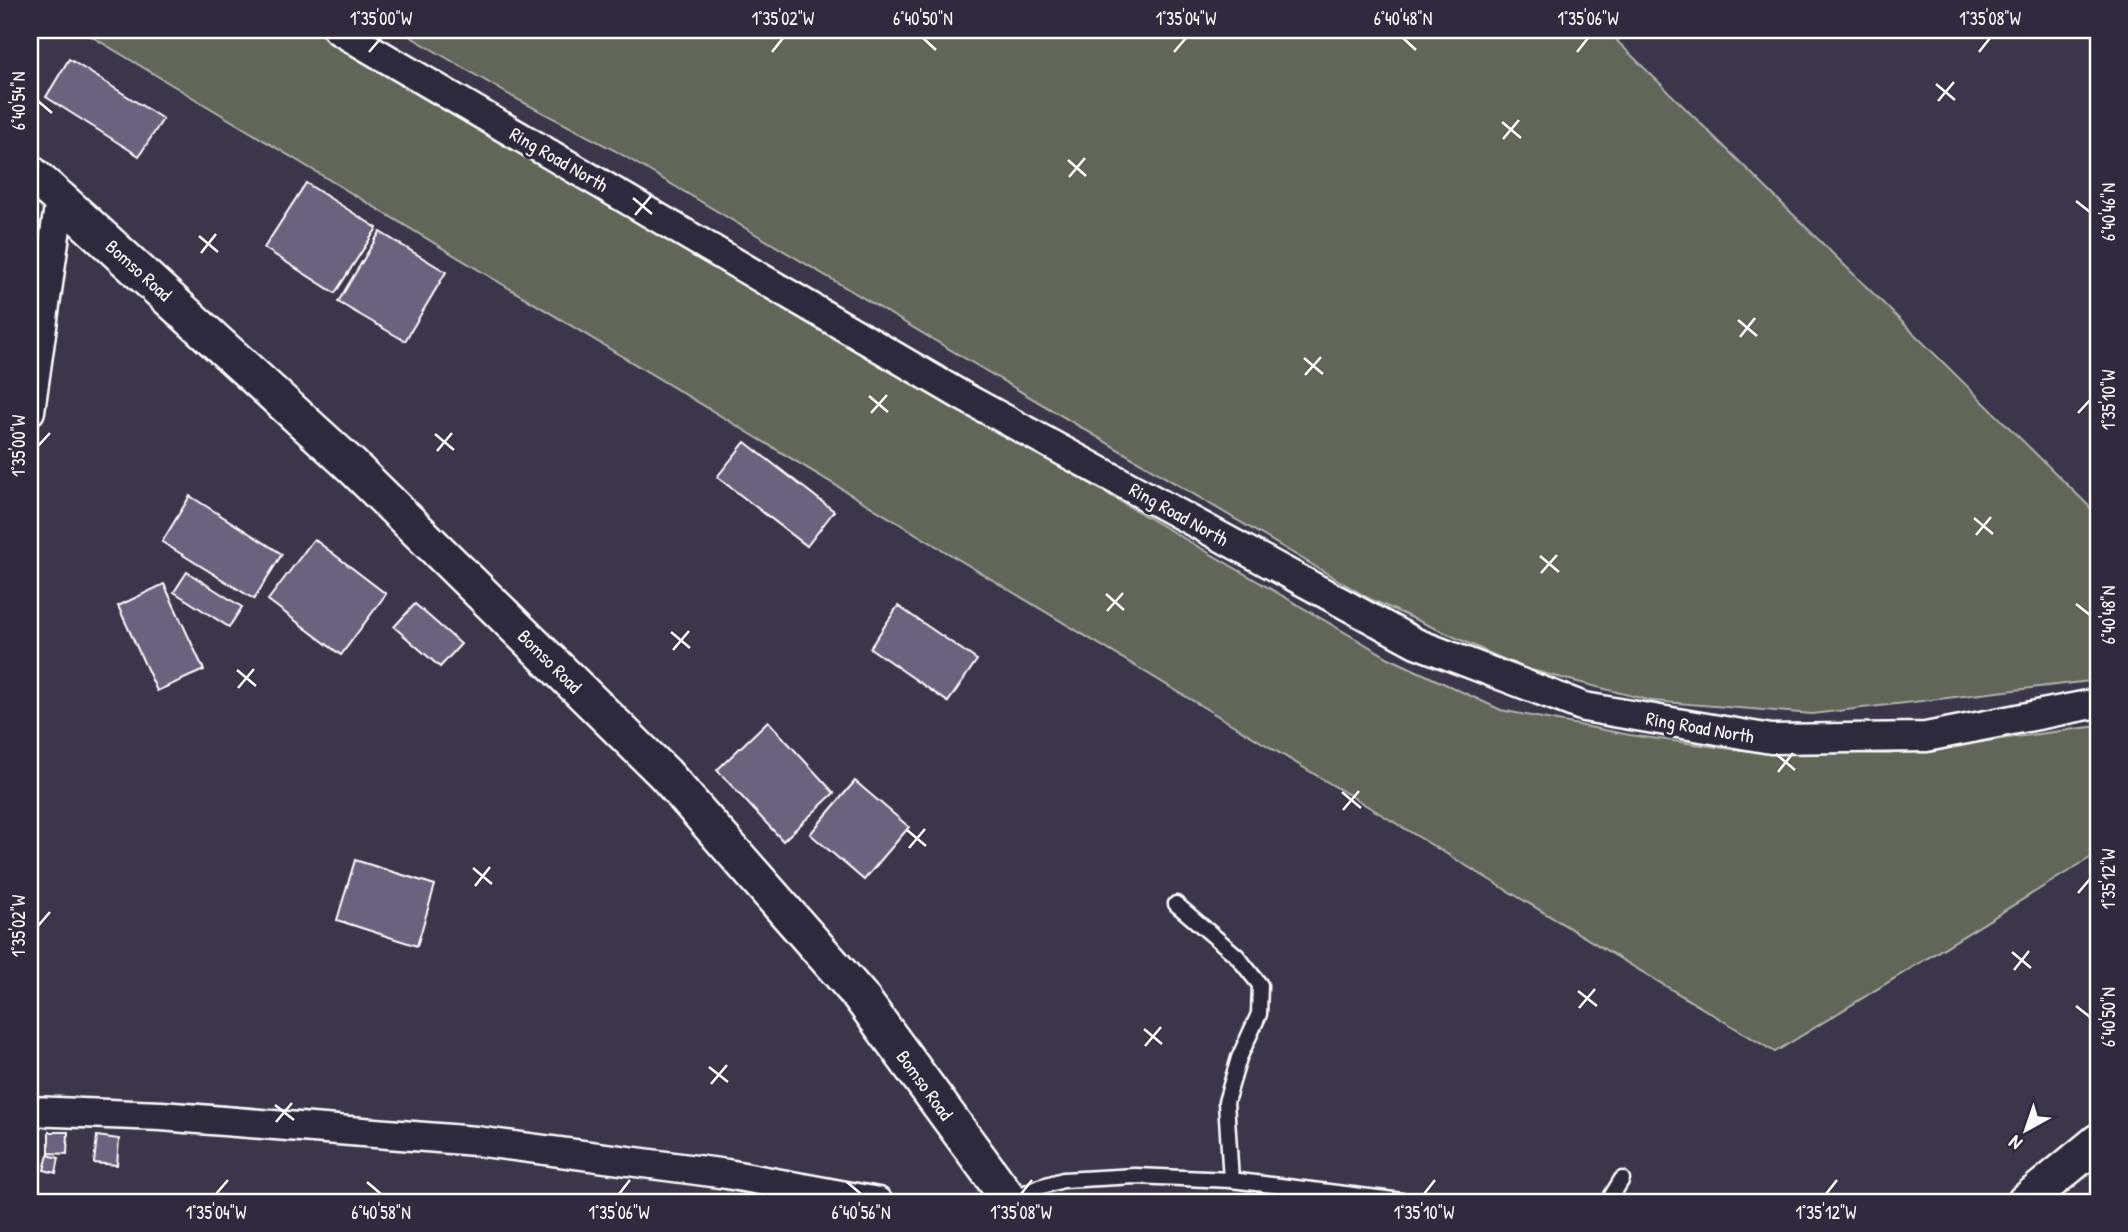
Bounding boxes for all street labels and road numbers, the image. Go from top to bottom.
street label: Ring Road North [505,120,613,198]
street label: Bomso Road [100,233,178,307]
street label: Ring Road North [1125,476,1233,552]
street label: Bomso Road [512,623,588,699]
street label: Ring Road North [1644,705,1756,749]
street label: Bomso Road [891,1045,960,1126]

